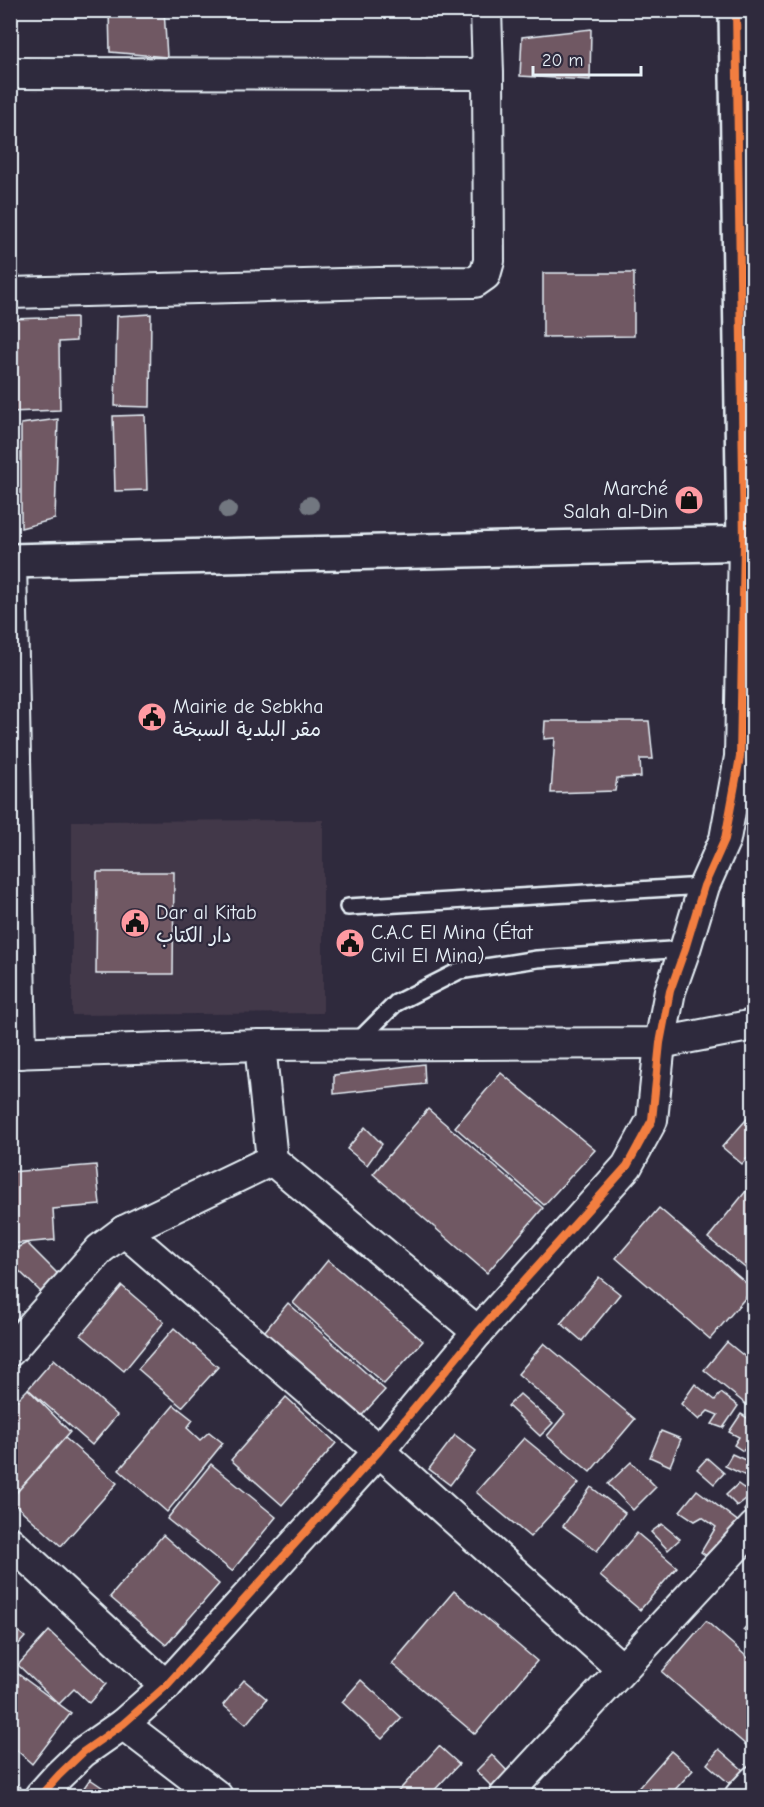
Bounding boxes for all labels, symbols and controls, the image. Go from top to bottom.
scale bar [533,39,641,77]
text: 20 m [542,50,583,71]
place label: Marché Salah al-Din [564,477,668,523]
shop icon: Marché Salah al-Din [673,484,705,516]
place label: Mairie de Sebkha مقر البلدية السبخة [173,695,324,741]
public building icon: Mairie de Sebkha مقر البلدية السبخة [136,701,168,733]
place label: Dar al Kitab دار الكتاب [156,901,257,947]
public building icon: Dar al Kitab دار الكتاب [119,907,151,939]
place label: C.A.C El Mina (État Civil El Mina) [371,921,534,967]
public building icon: C.A.C El Mina (État Civil El Mina) [334,927,366,959]

